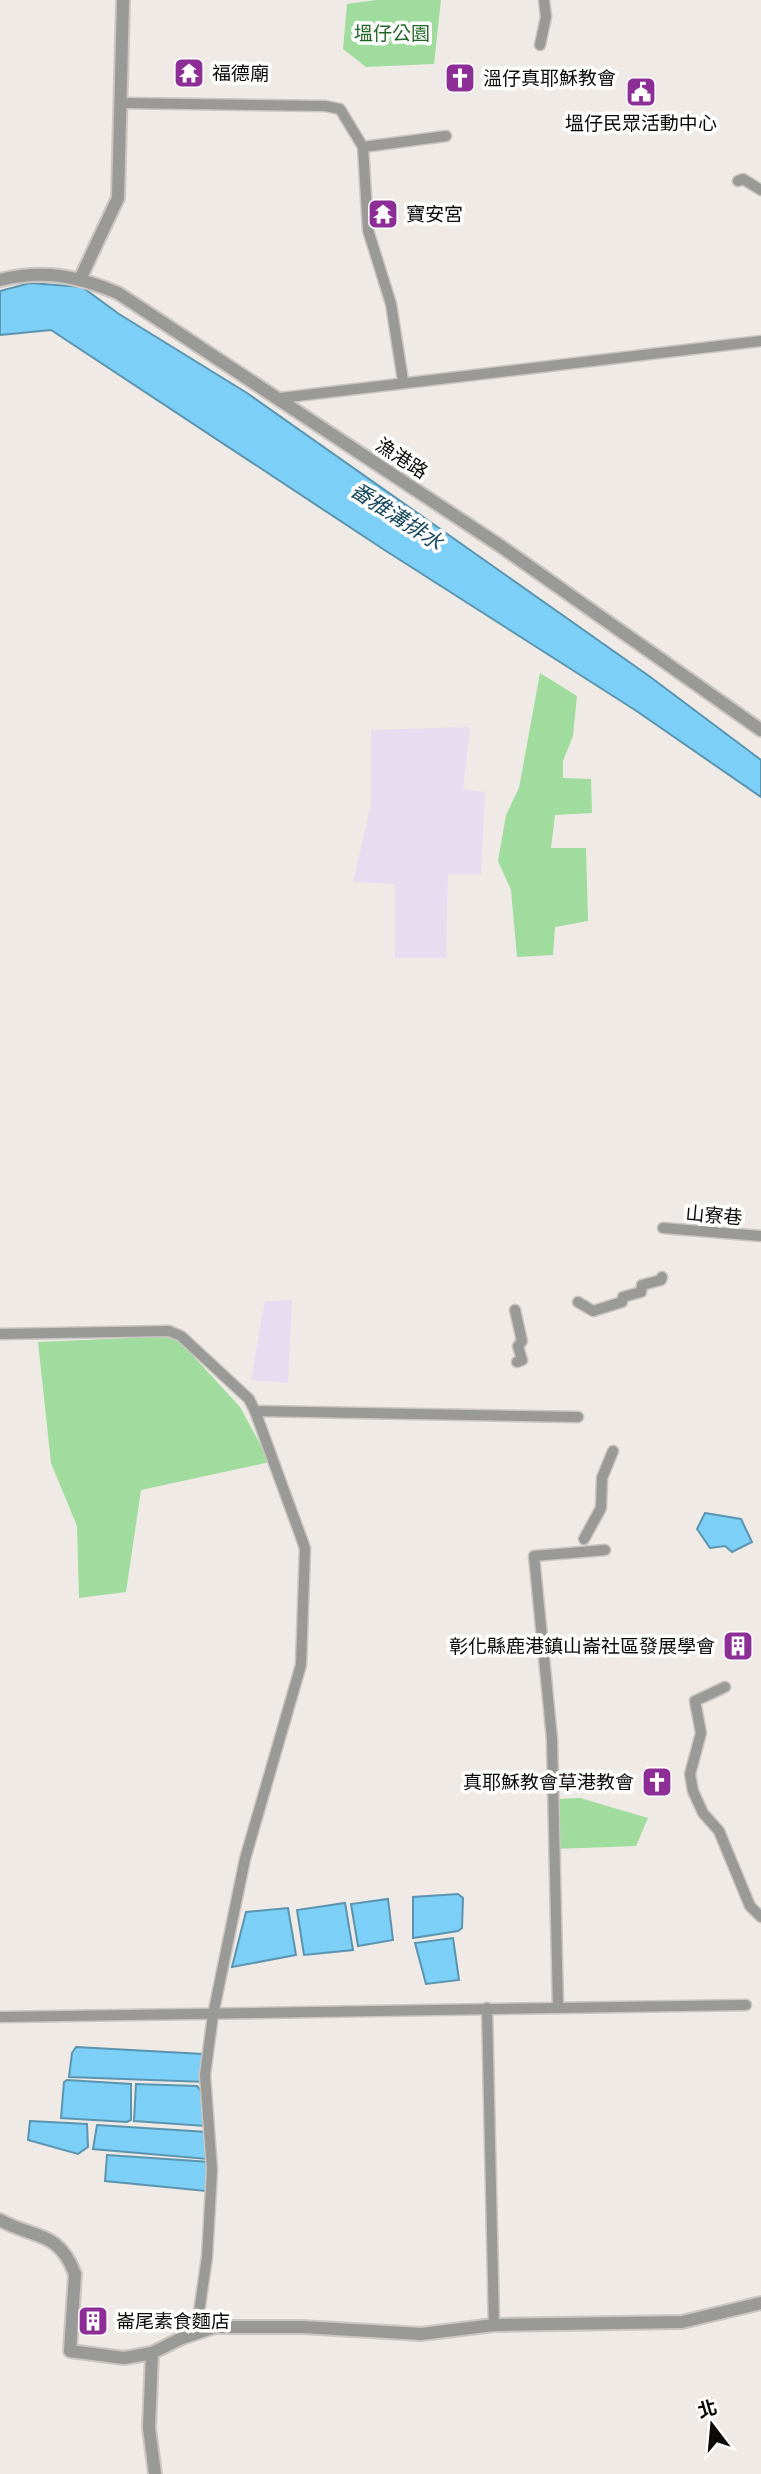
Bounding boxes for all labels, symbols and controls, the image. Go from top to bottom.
park label: 塭仔公園 [354,22,430,44]
temple icon: 福德廟 [172,56,206,90]
church icon: 溫仔真耶穌教會 [443,61,477,95]
place label: 福德廟 [212,62,269,84]
place label: 溫仔真耶穌教會 [483,67,616,89]
public building icon: 塭仔民眾活動中心 [624,75,658,109]
place label: 塭仔民眾活動中心 [565,112,717,134]
temple icon: 寶安宮 [366,197,400,231]
place label: 寶安宮 [406,203,463,225]
street label: 漁港路 [372,433,432,483]
water label: 番雅溝排水 [346,477,449,556]
street label: 山寮巷 [685,1202,743,1228]
building icon: 彰化縣鹿港鎮山崙社區發展學會 [721,1629,755,1663]
place label: 彰化縣鹿港鎮山崙社區發展學會 [449,1635,715,1657]
church icon: 真耶穌教會草港教會 [640,1765,674,1799]
place label: 真耶穌教會草港教會 [463,1771,634,1793]
building icon: 崙尾素食麵店 [76,2304,110,2338]
place label: 崙尾素食麵店 [116,2310,230,2332]
north arrow [677,2390,747,2460]
text: 北 [695,2395,719,2422]

